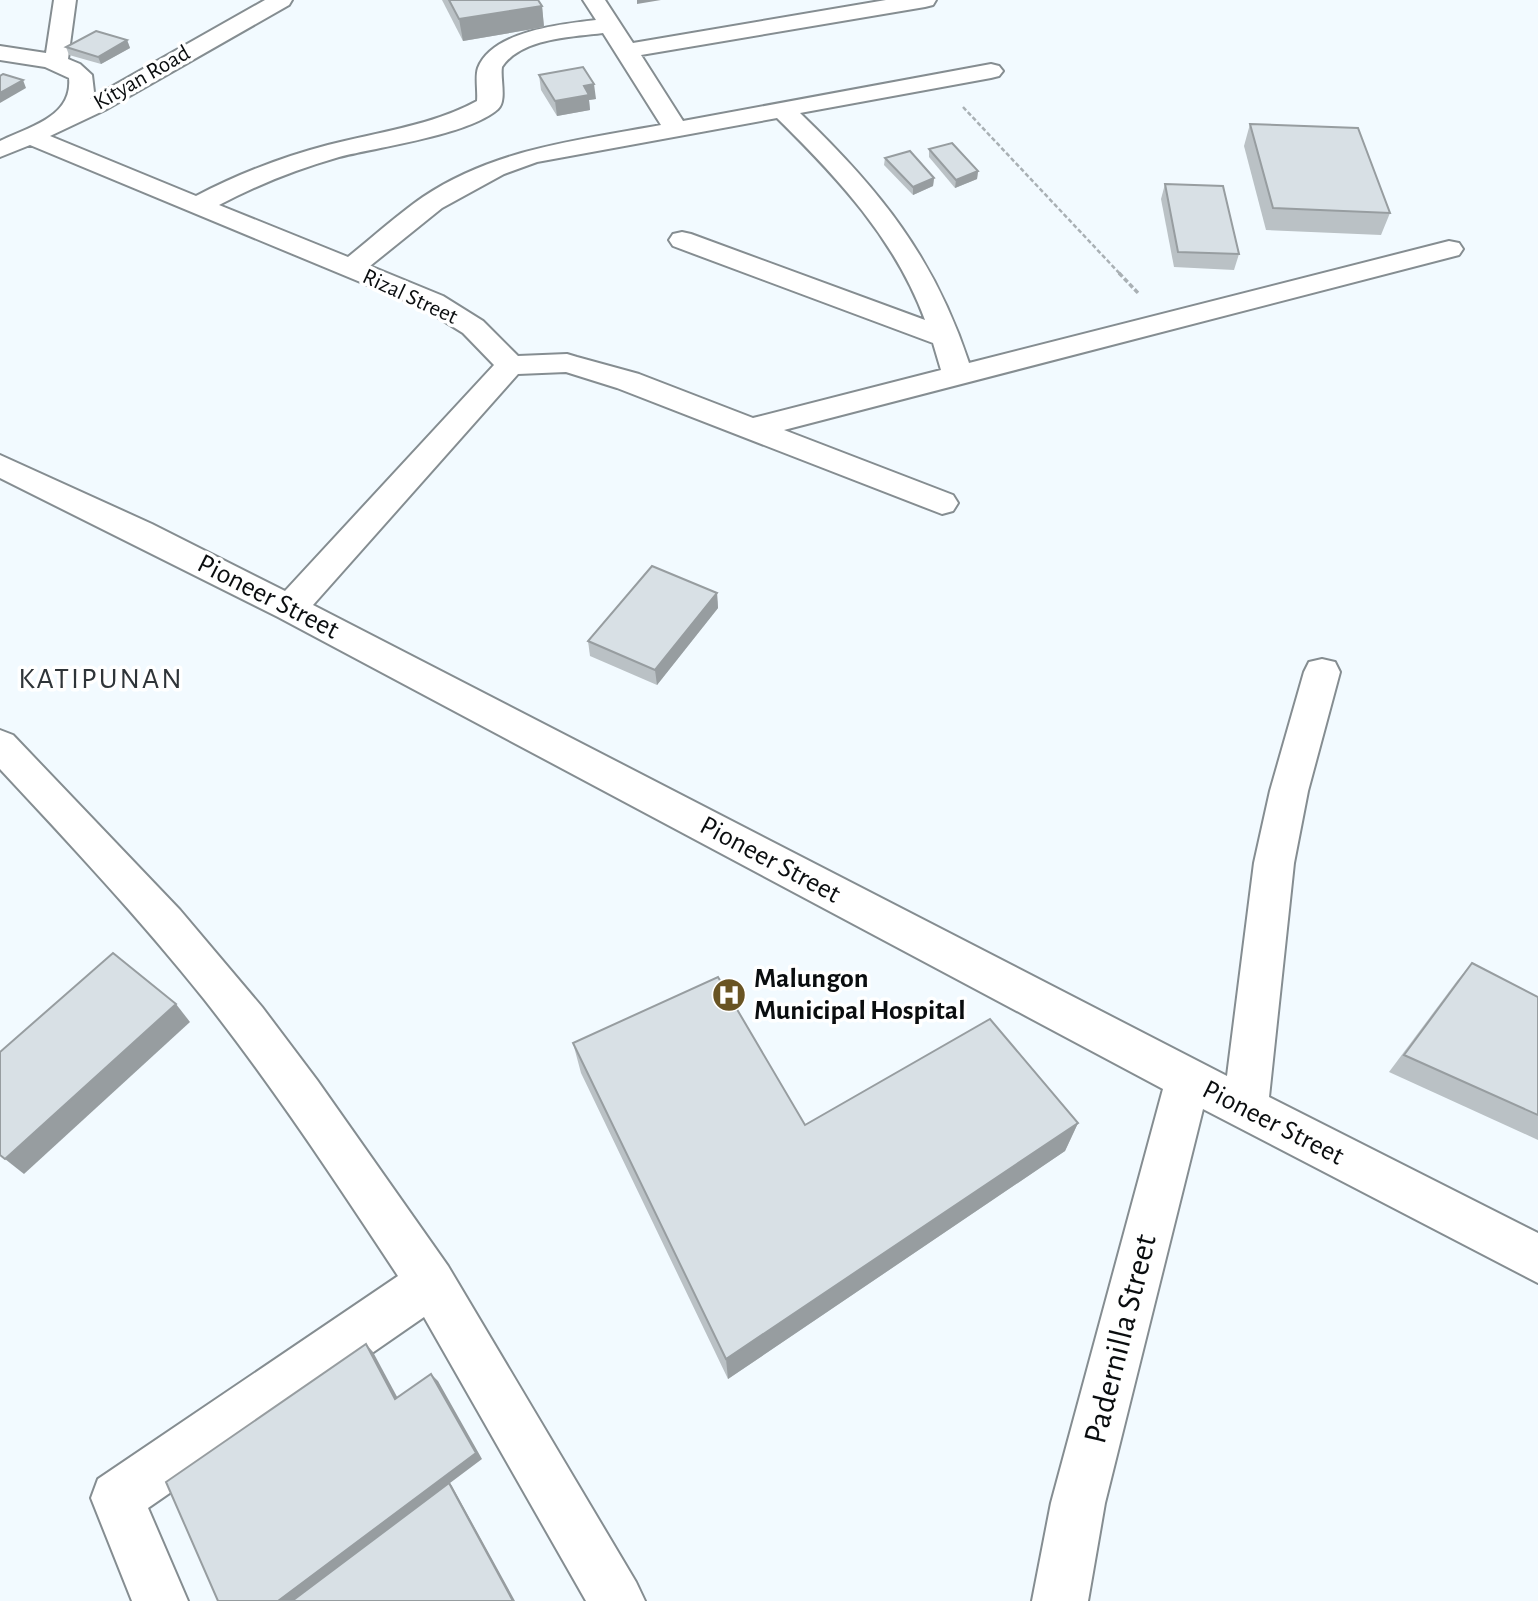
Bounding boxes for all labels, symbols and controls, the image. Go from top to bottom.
street label: Kityan Road [90,41,194,115]
street label: Rizal Street [359,265,462,329]
street label: Pioneer Street [193,549,343,645]
district label: KATIPUNAN [18,664,184,694]
street label: Pioneer Street [695,811,845,909]
place label: Malungon Municipal Hospital [754,965,966,1025]
hospital icon: Malungon Municipal Hospital [710,976,748,1014]
street label: Pioneer Street [1198,1075,1348,1171]
street label: Padernilla Street [1079,1231,1163,1447]

